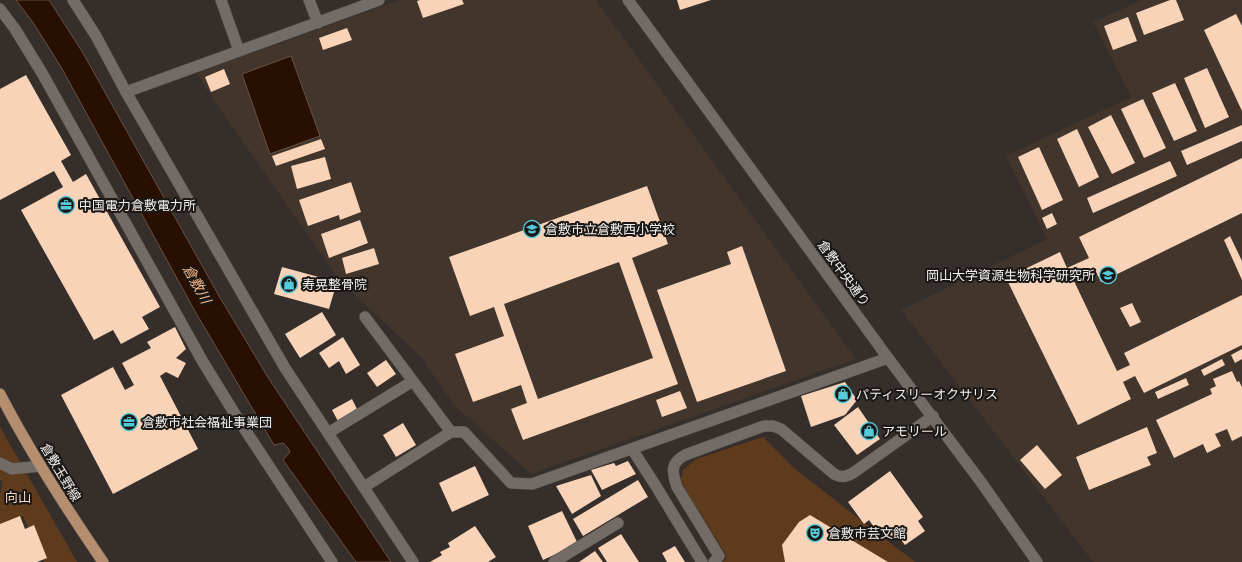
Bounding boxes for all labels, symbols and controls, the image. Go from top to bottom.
office icon: 中国電力倉敷電力所 [56,195,76,215]
place label: 中国電力倉敷電力所 [79,197,196,215]
school or university icon: 倉敷市立倉敷西小学校 [522,219,542,239]
place label: 倉敷市立倉敷西小学校 [545,221,675,239]
street label: 倉敷中央通り [813,237,873,310]
water label: 倉敷川 [177,261,216,309]
school or university icon: 岡山大学資源生物科学研究所 [1098,265,1118,285]
place label: 岡山大学資源生物科学研究所 [926,267,1095,285]
shop icon: 寿晃整骨院 [279,274,299,294]
place label: 寿晃整骨院 [302,276,367,294]
shop icon: パティスリーオクサリス [833,384,853,404]
place label: パティスリーオクサリス [856,386,998,404]
office icon: 倉敷市社会福祉事業団 [119,412,139,432]
place label: 倉敷市社会福祉事業団 [142,414,272,432]
shop icon: アモリール [859,421,879,441]
place label: アモリール [882,423,947,441]
street label: 倉敷玉野線 [36,440,85,505]
park label: 向山 [5,489,31,507]
theatre icon: 倉敷市芸文館 [805,523,825,543]
place label: 倉敷市芸文館 [828,525,906,543]

